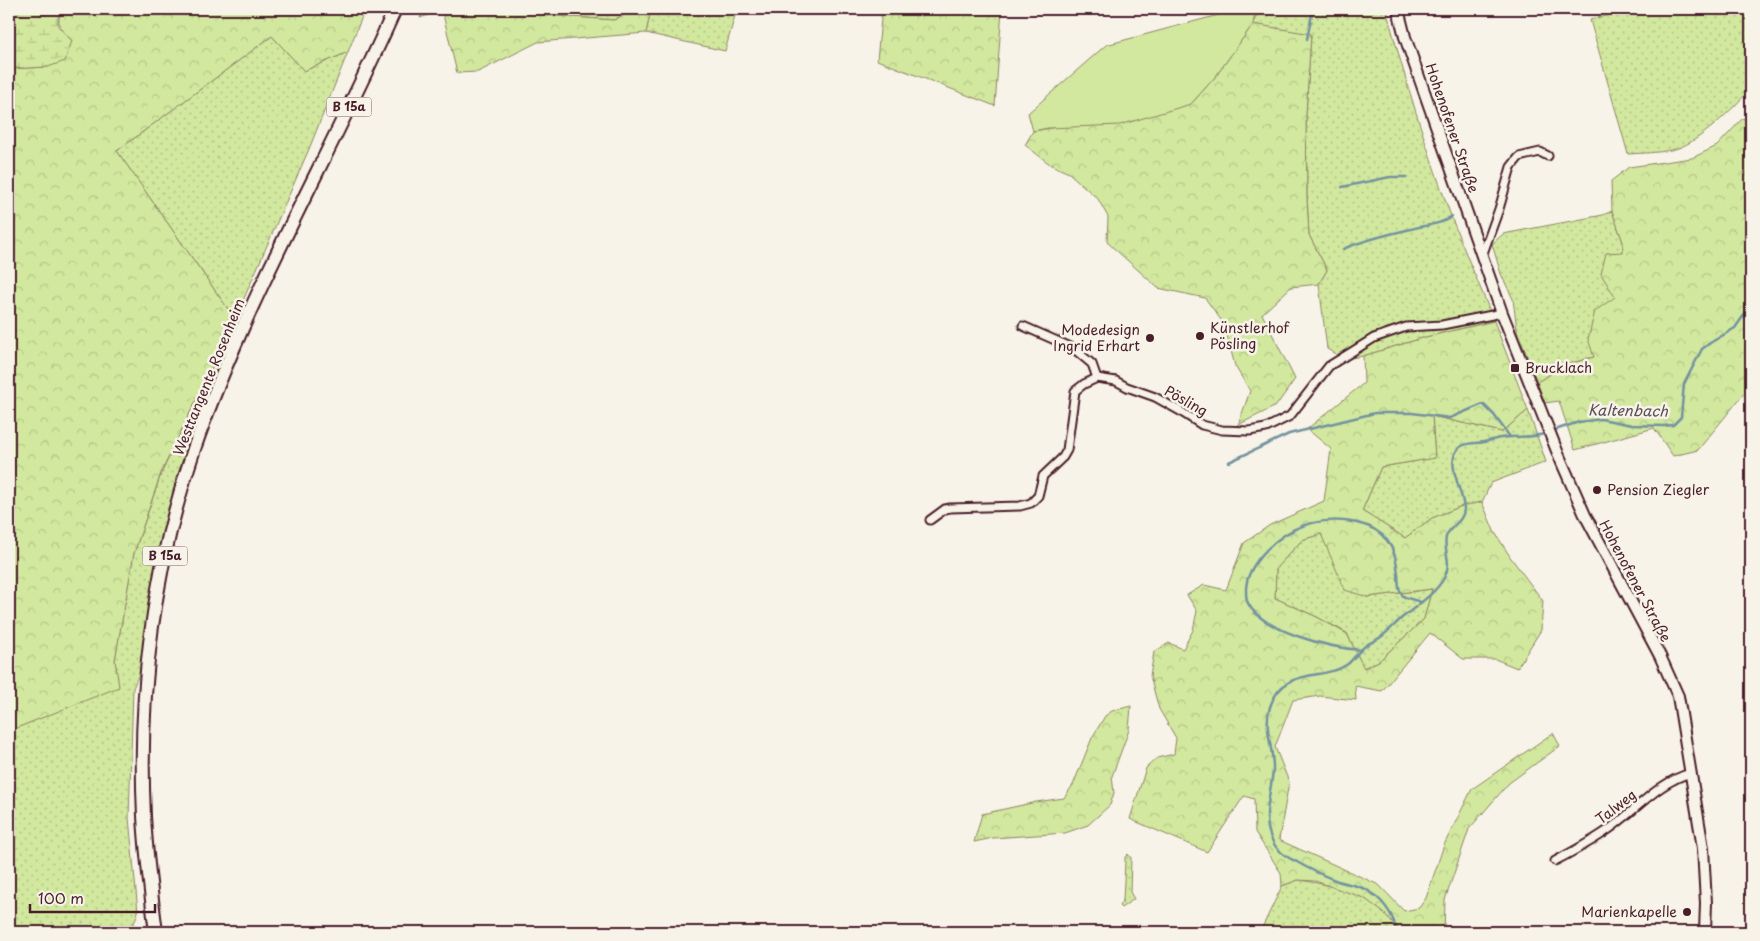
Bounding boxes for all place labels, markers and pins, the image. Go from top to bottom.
place label: Künstlerhof Pösling [1210,317,1291,354]
place label: Modedesign Ingrid Erhart [1053,319,1140,356]
marker: Künstlerhof Pösling [1194,330,1206,342]
marker: Modedesign Ingrid Erhart [1144,332,1156,344]
place label: Brucklach [1525,357,1592,378]
marker: Brucklach [1509,362,1521,374]
place label: Pension Ziegler [1607,479,1710,500]
marker: Pension Ziegler [1591,484,1603,496]
place label: Marienkapelle [1581,901,1677,922]
marker: Marienkapelle [1681,906,1693,918]

